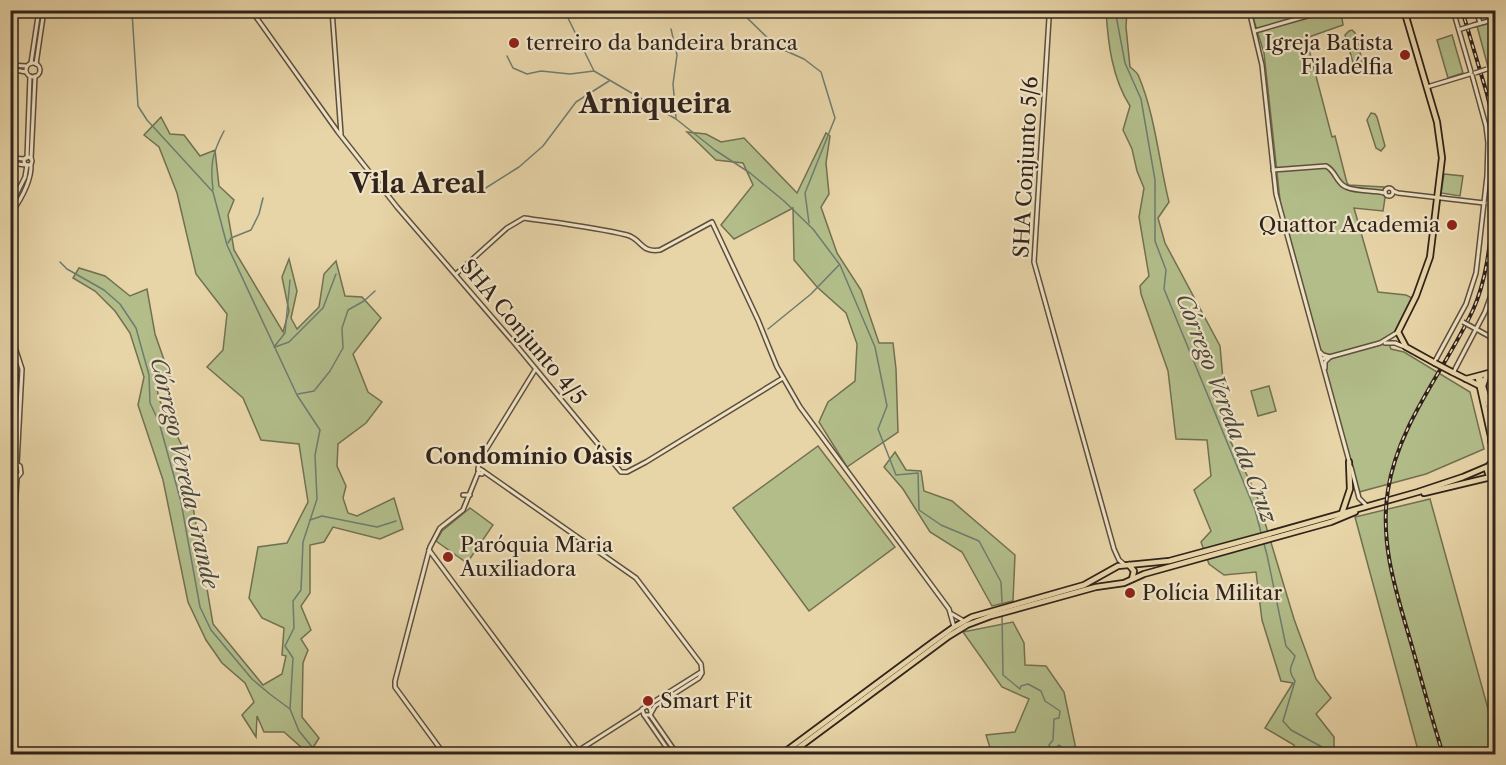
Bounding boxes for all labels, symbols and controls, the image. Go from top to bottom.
place label: terreiro da bandeira branca [526,30,799,55]
place label: Igreja Batista Filadélfia [1264,30,1394,79]
marker: terreiro da bandeira branca [507,36,521,50]
marker: Igreja Batista Filadélfia [1398,48,1412,62]
street label: SHA Conjunto 5/6 [1008,76,1043,258]
district label: Arniqueira [578,87,731,120]
district label: Vila Areal [349,167,486,200]
place label: Quattor Academia [1259,212,1441,237]
marker: Quattor Academia [1445,218,1459,232]
street label: SHA Conjunto 4/5 [455,254,591,409]
water label: Córrego Vereda da Cruz [1170,290,1283,528]
water label: Córrego Vereda Grande [145,355,225,593]
district label: Condomínio Oásis [425,443,633,470]
place label: Paróquia Maria Auxiliadora [459,532,614,581]
marker: Paróquia Maria Auxiliadora [441,550,455,564]
place label: Polícia Militar [1142,580,1282,605]
marker: Polícia Militar [1123,586,1137,600]
place label: Smart Fit [660,688,753,713]
marker: Smart Fit [641,694,655,708]

